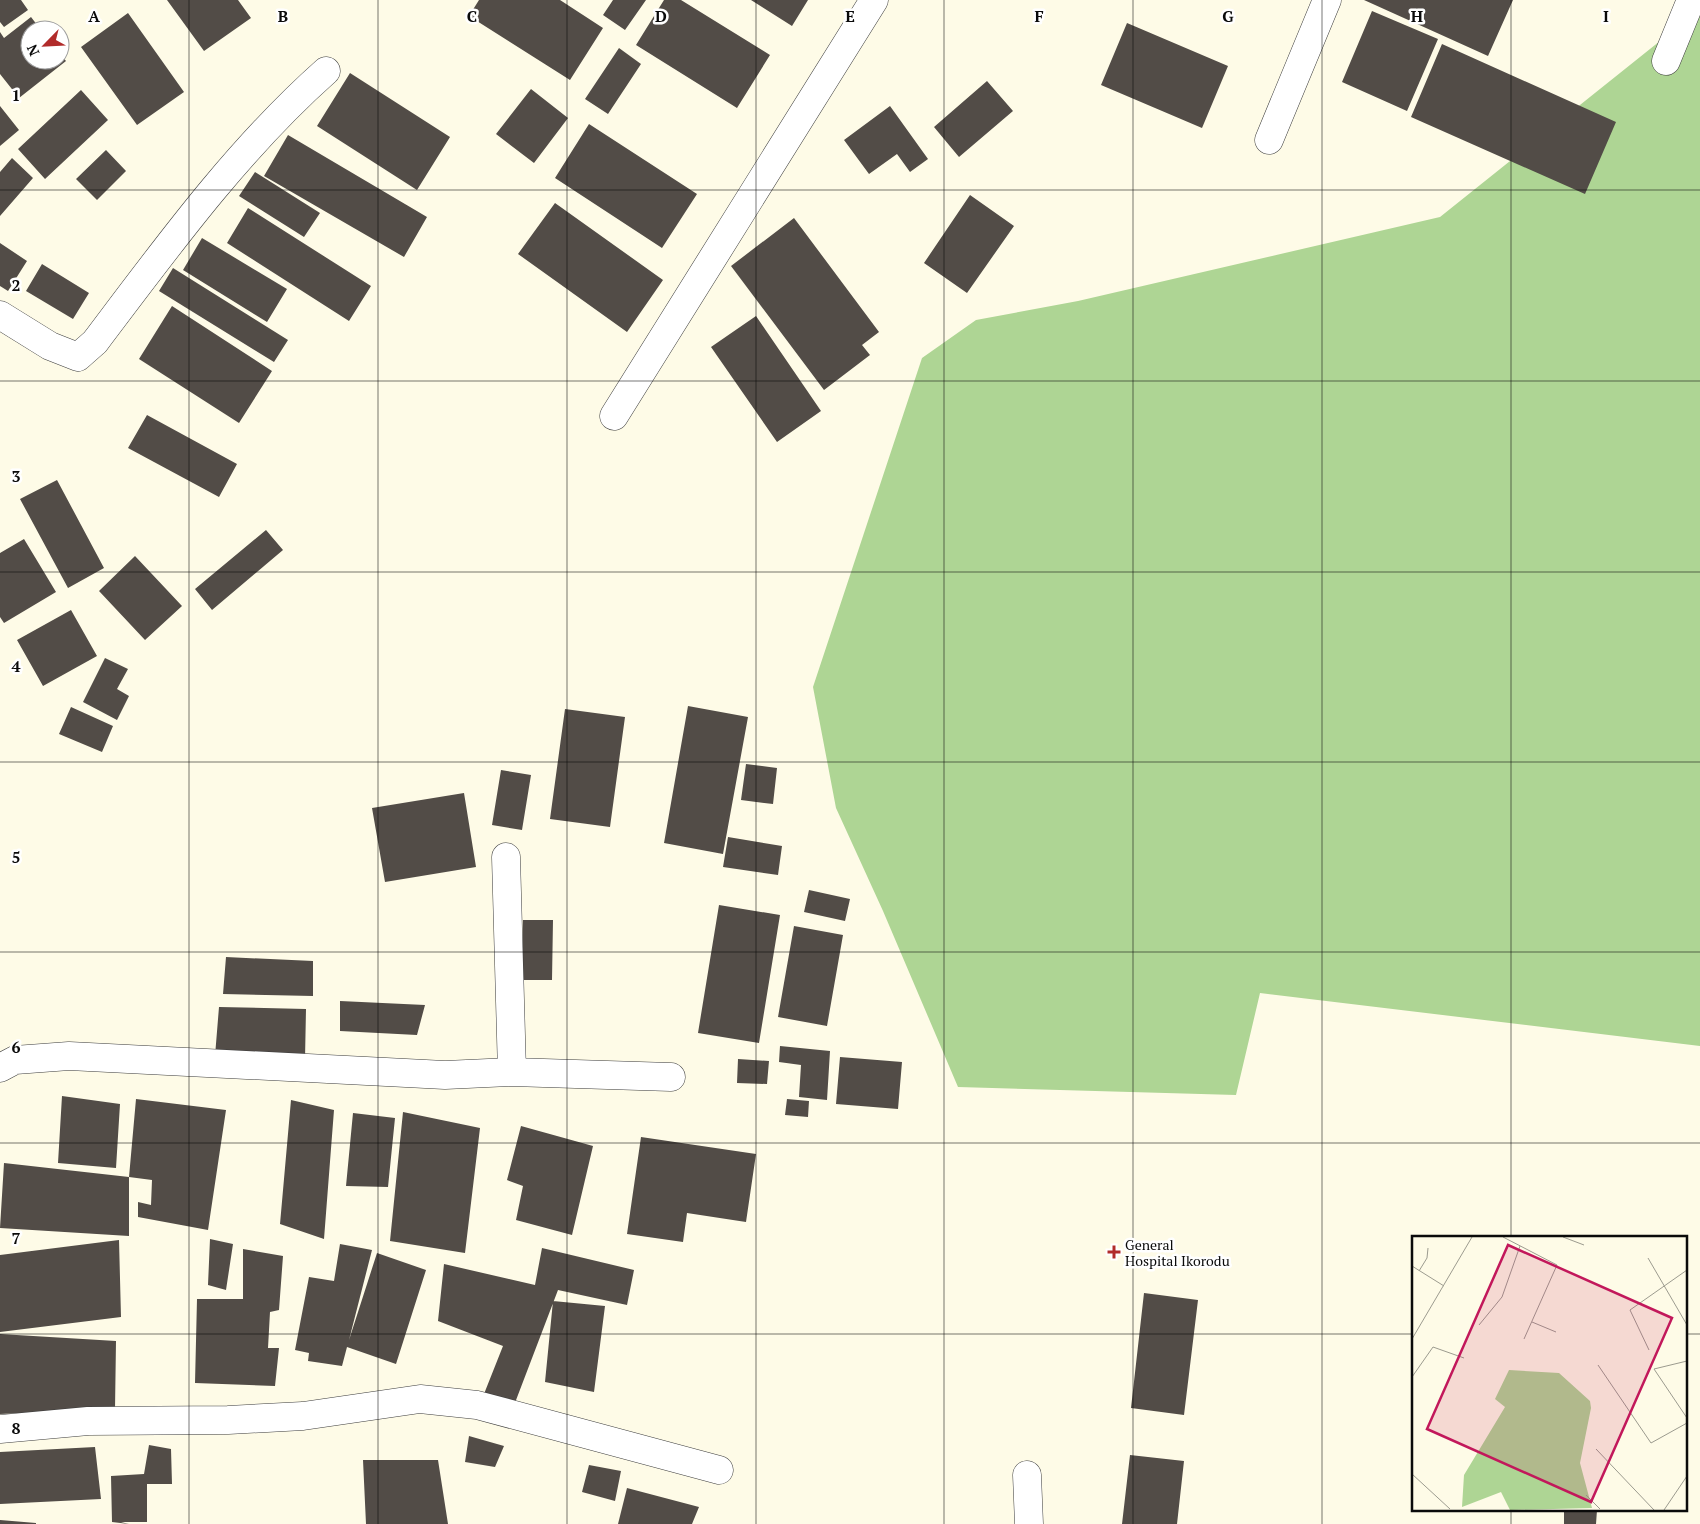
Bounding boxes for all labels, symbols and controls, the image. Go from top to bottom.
text: A [88,5,100,27]
text: B [278,5,288,27]
text: C [467,5,477,27]
text: D [655,5,667,27]
text: E [845,5,855,27]
text: F [1034,5,1044,27]
text: G [1222,5,1234,27]
text: H [1411,5,1423,27]
text: I [1603,5,1609,27]
north arrow [20,20,70,70]
text: N [22,41,44,59]
text: 1 [11,84,21,106]
text: 2 [11,274,21,296]
text: 3 [11,465,21,487]
text: 4 [11,655,21,677]
text: 5 [11,846,21,868]
text: 6 [11,1036,21,1058]
text: 7 [11,1227,21,1249]
place label: General Hospital Ikorodu [1125,1235,1230,1270]
inset map [1412,1236,1688,1512]
marker: General Hospital Ikorodu [1107,1245,1121,1259]
text: 8 [11,1417,21,1439]

